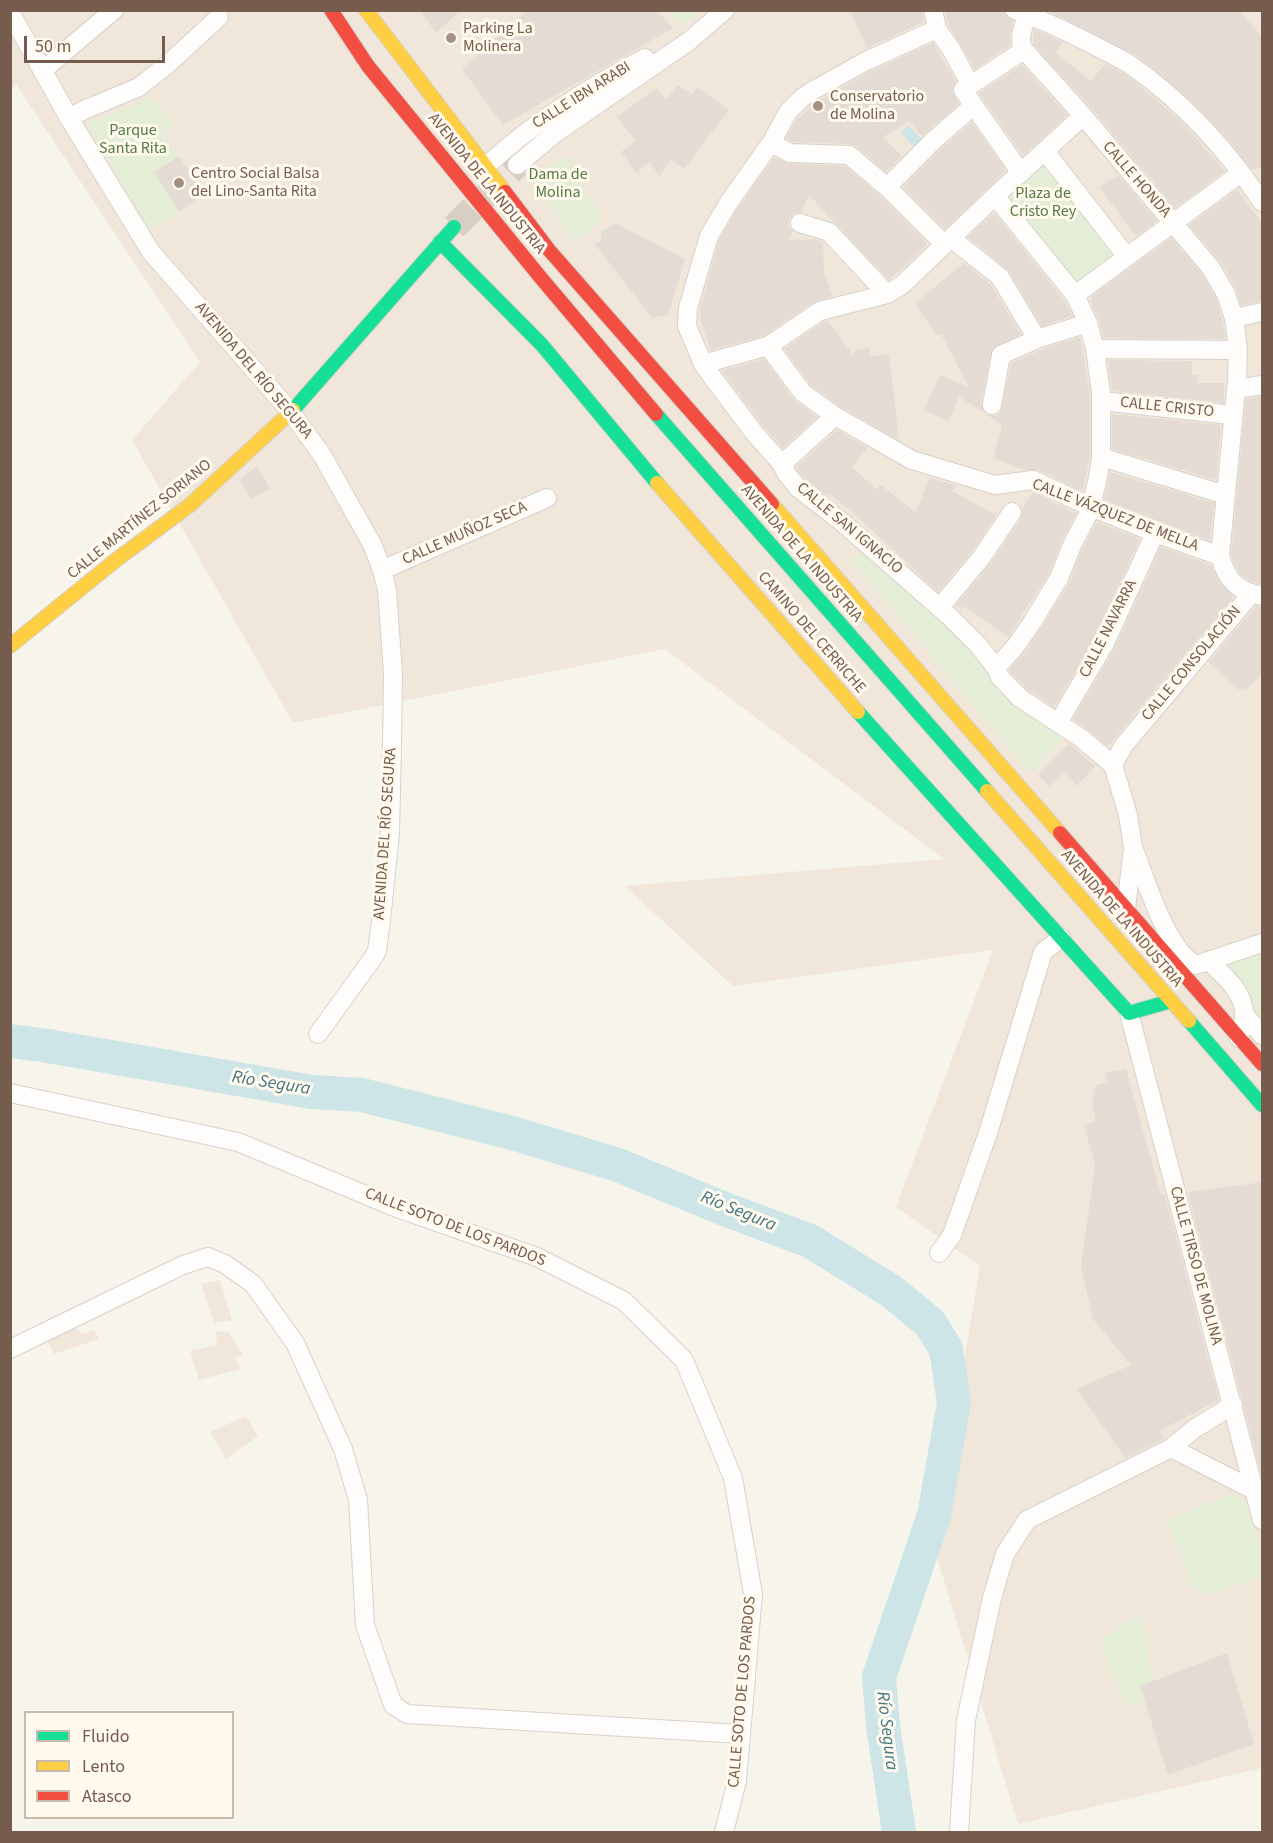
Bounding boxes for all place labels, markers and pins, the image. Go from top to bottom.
place label: Parking La Molinera [463,19,533,57]
marker: Parking La Molinera [444,31,458,45]
place label: Conservatorio de Molina [830,87,924,125]
marker: Conservatorio de Molina [811,99,825,113]
place label: Centro Social Balsa del Lino-Santa Rita [191,164,320,202]
marker: Centro Social Balsa del Lino-Santa Rita [172,176,186,190]

